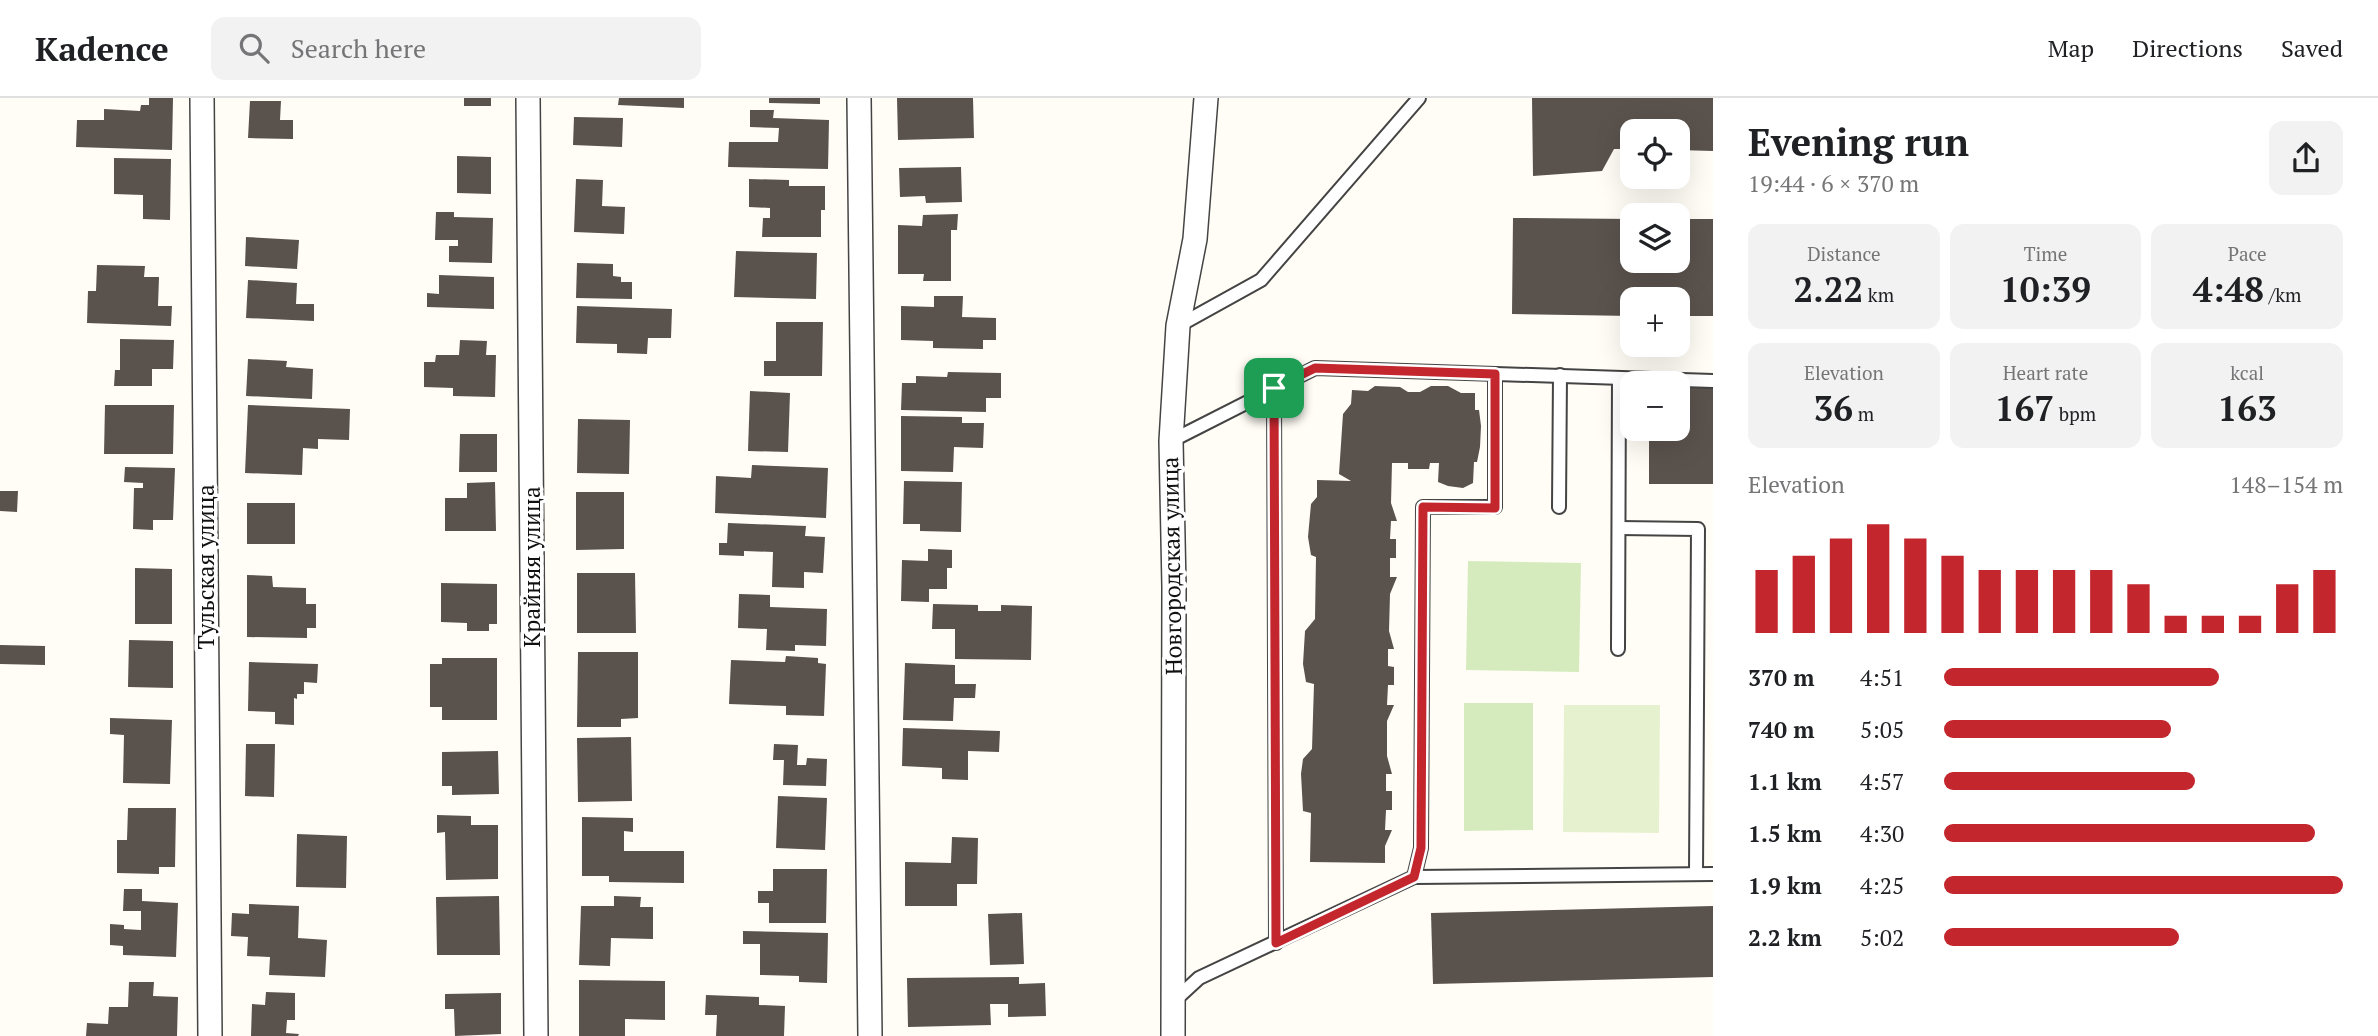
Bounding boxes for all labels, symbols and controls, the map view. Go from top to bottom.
search box [211,17,701,80]
text: Kadence [35,27,169,70]
icon: search [235,29,273,67]
text: Search here [291,31,426,65]
text: Map [2048,32,2094,64]
text: Directions [2132,32,2243,64]
text: Saved [2281,32,2343,64]
text: Evening run [1748,117,1969,167]
map controls [1620,119,1690,441]
button: locate [1620,119,1690,189]
button: share [2269,121,2343,195]
text: 19:44 · 6 × 370 m [1748,168,1919,199]
button: layers [1620,203,1690,273]
text: Distance [1807,241,1881,266]
text: Time [2024,241,2067,266]
text: Pace [2228,241,2267,266]
text: 2.22 [1794,266,1863,312]
text: 10:39 [2000,266,2091,312]
text: 4:48 [2193,266,2264,312]
text: km [1863,282,1894,307]
text: /km [2264,282,2302,307]
button: + [1620,287,1690,357]
pin [1244,358,1304,418]
text: Elevation [1804,360,1884,385]
text: Heart rate [2003,360,2088,385]
text: kcal [2230,360,2264,385]
icon: arrive [1255,369,1293,407]
button: − [1620,371,1690,441]
text: 36 [1814,385,1853,431]
text: 167 [1995,385,2054,431]
text: 163 [2218,385,2277,431]
text: m [1853,401,1874,426]
text: bpm [2054,401,2096,426]
street label: Новгородская улица [1154,456,1189,676]
text: Elevation [1748,469,1845,500]
text: 148–154 m [2230,469,2343,500]
street label: Тульская улица [190,484,221,650]
street label: Крайняя улица [516,486,547,648]
text: 370 m [1748,662,1814,693]
text: 4:51 [1860,662,1904,693]
text: 740 m [1748,714,1814,745]
text: 5:05 [1860,714,1904,745]
text: 1.1 km [1748,766,1822,797]
text: 4:57 [1860,766,1904,797]
text: 1.5 km [1748,818,1822,849]
text: 4:30 [1860,818,1904,849]
text: 1.9 km [1748,870,1822,901]
text: 4:25 [1860,870,1904,901]
text: 2.2 km [1748,922,1822,953]
text: 5:02 [1860,922,1904,953]

